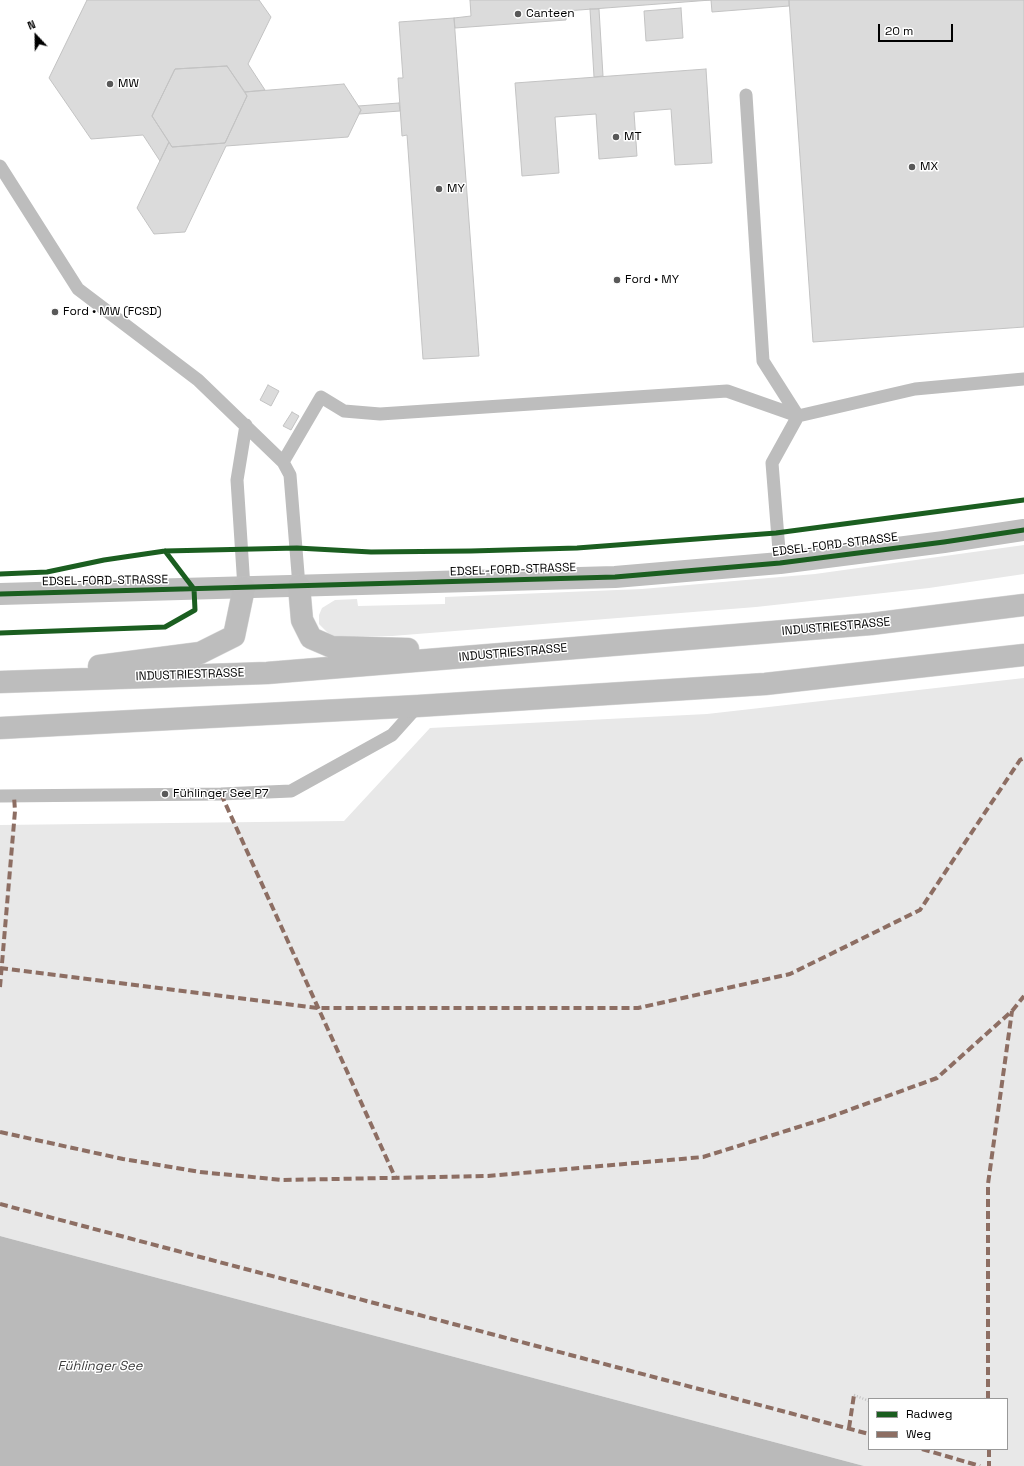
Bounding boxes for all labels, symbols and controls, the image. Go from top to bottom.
place label: Canteen [526,7,575,21]
marker: Canteen [513,9,523,19]
north arrow [16,16,56,56]
scale bar [880,16,955,42]
text: N [25,17,38,33]
text: 20 m [885,23,913,39]
place label: MW [118,77,139,91]
marker: MW [105,79,115,89]
place label: MT [624,130,641,144]
marker: MT [611,132,621,142]
place label: MX [920,160,938,174]
marker: MX [907,162,917,172]
place label: MY [447,182,465,196]
marker: MY [434,184,444,194]
place label: Ford • MY [625,273,679,287]
marker: Ford • MY [612,275,622,285]
place label: Ford • MW (FCSD) [63,305,162,319]
marker: Ford • MW (FCSD) [50,307,60,317]
street label: EDSEL-FORD-STRASSE [771,530,899,560]
street label: EDSEL-FORD-STRASSE [450,561,576,579]
street label: EDSEL-FORD-STRASSE [42,573,168,589]
street label: INDUSTRIESTRASSE [781,615,891,639]
street label: INDUSTRIESTRASSE [458,641,568,665]
street label: INDUSTRIESTRASSE [135,666,245,684]
place label: Fühlinger See P7 [173,787,268,801]
marker: Fühlinger See P7 [160,789,170,799]
water label: Fühlinger See [58,1358,142,1374]
legend [868,1398,1008,1450]
text: Radweg [906,1406,952,1422]
text: Weg [906,1426,931,1442]

